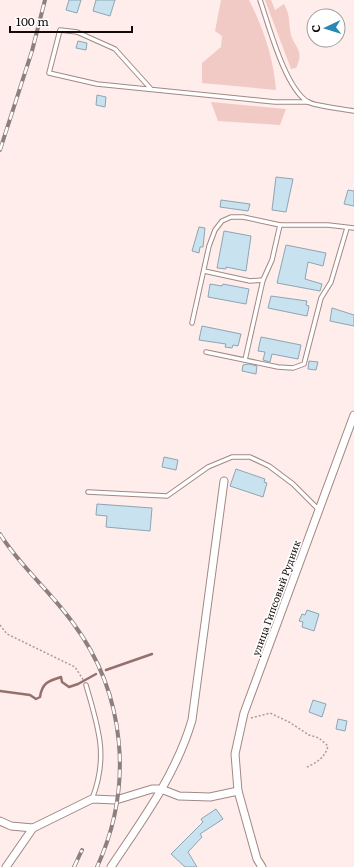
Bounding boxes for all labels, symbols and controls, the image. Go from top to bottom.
scale bar [10,8,132,34]
north arrow [306,8,346,48]
text: 100 m [16,12,49,30]
text: С [307,24,323,33]
street label: улица Гипсовый Рудник [248,538,304,658]

